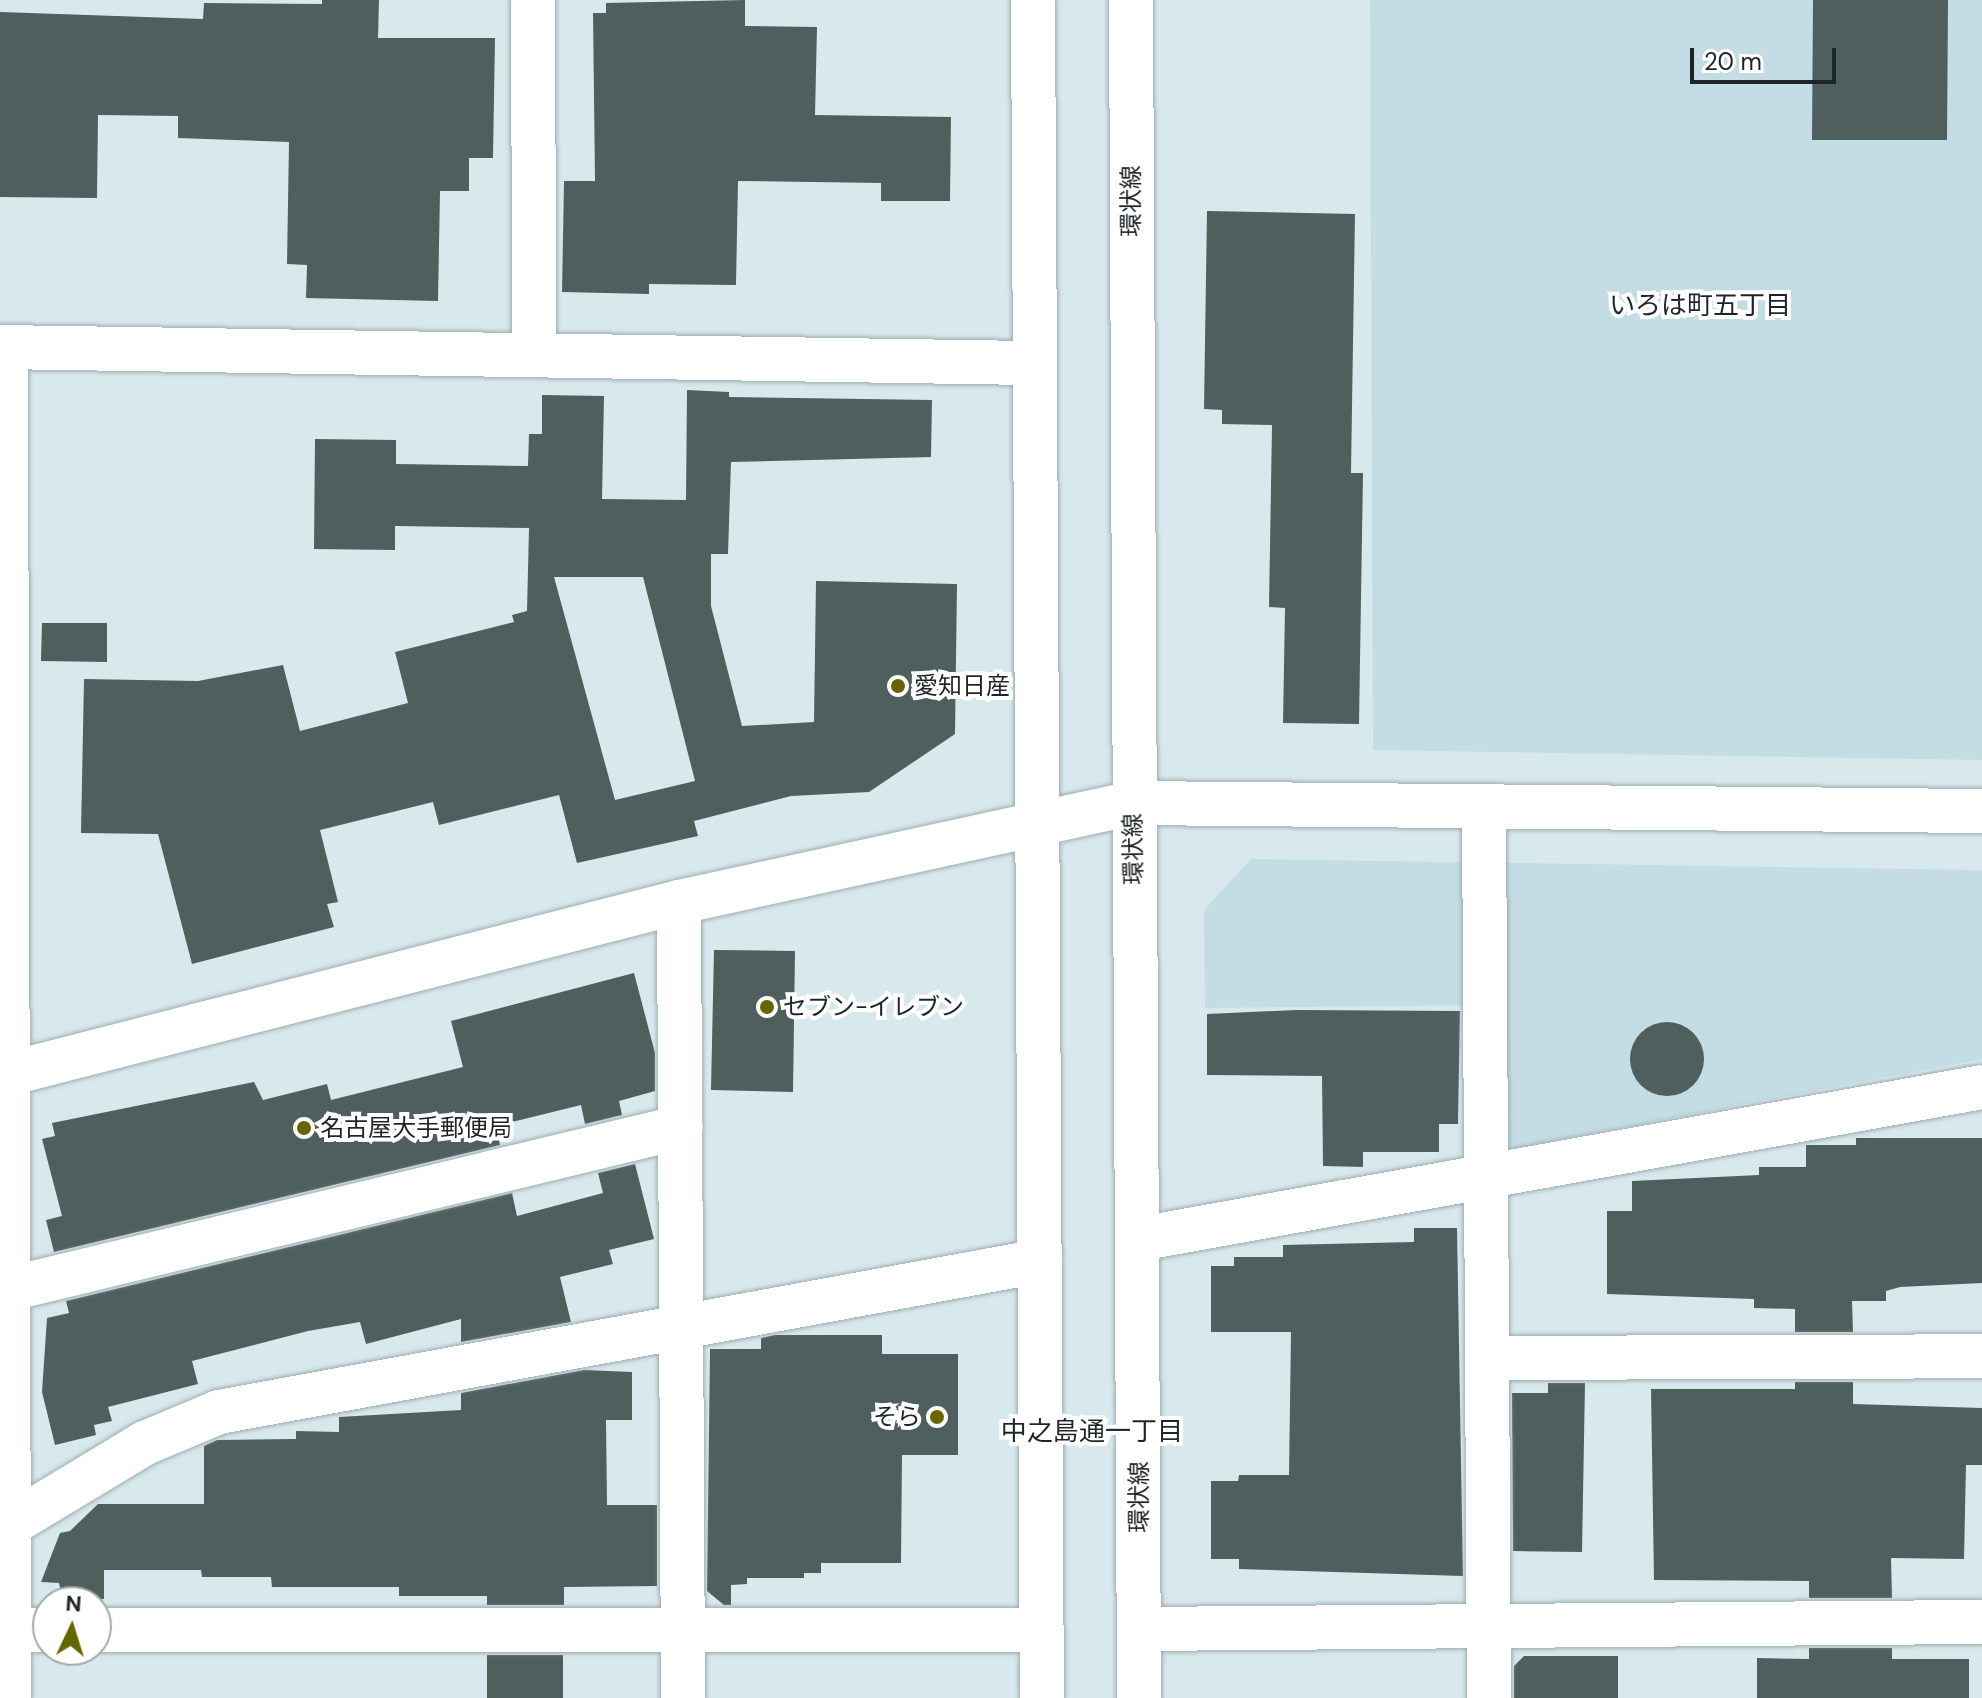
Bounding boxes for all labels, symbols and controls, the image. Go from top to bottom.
scale bar [1694,32,1840,82]
text: 20 m [1704,46,1762,77]
street label: 環状線 [1117,165,1145,237]
district label: いろは町五丁目 [1609,290,1791,322]
place label: 愛知日産 [914,672,1010,700]
marker: 愛知日産 [889,677,907,695]
street label: 環状線 [1118,813,1148,885]
place label: セブン-イレブン [783,993,964,1021]
marker: セブン-イレブン [758,998,776,1016]
place label: 名古屋大手郵便局 [320,1114,512,1142]
marker: 名古屋大手郵便局 [295,1119,313,1137]
place label: そら [873,1403,921,1431]
marker: そら [928,1408,946,1426]
district label: 中之島通一丁目 [1001,1416,1183,1448]
street label: 環状線 [1125,1461,1153,1533]
north arrow [32,1586,112,1666]
text: N [65,1589,83,1619]

